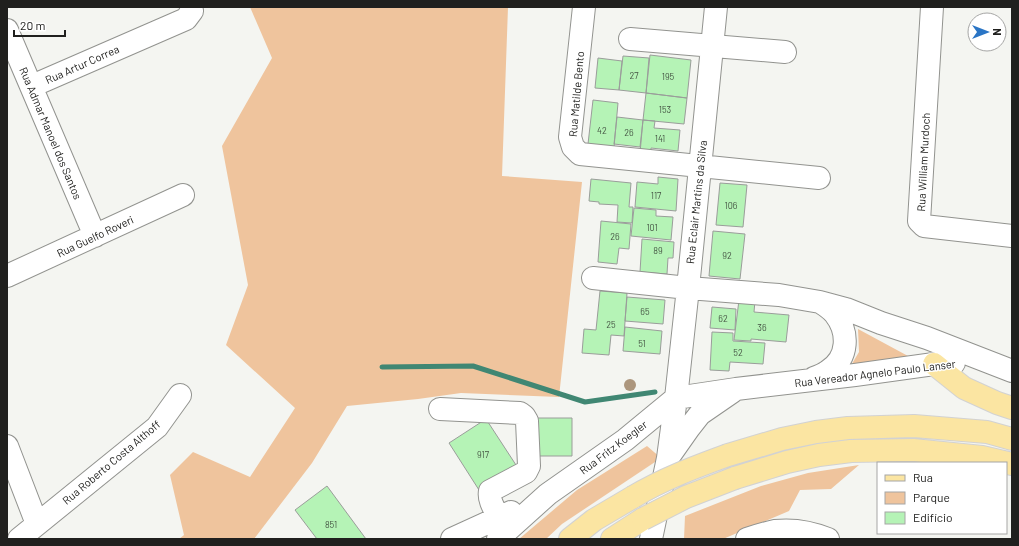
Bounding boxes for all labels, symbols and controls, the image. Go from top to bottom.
scale bar [14,12,65,38]
north arrow [967,12,1007,52]
text: 20 m [20,18,46,32]
text: N [991,28,1004,36]
street label: Rua Artur Correa [43,42,121,86]
street label: Rua Matilde Bento [566,51,586,137]
street label: Rua Admar Manoel dos Santos [17,65,85,201]
house number: 27 [629,70,639,81]
house number: 195 [662,71,675,82]
house number: 153 [659,104,672,115]
street label: Rua William Murdoch [914,112,932,212]
house number: 42 [597,125,607,136]
house number: 26 [624,127,634,138]
house number: 141 [655,133,665,144]
street label: Rua Eclair Martins da Silva [683,140,709,264]
house number: 117 [651,190,662,201]
house number: 106 [725,200,738,211]
street label: Rua Guelfo Roveri [55,212,136,259]
house number: 101 [646,222,658,233]
house number: 26 [610,231,620,242]
house number: 89 [653,245,663,256]
house number: 92 [722,250,732,261]
house number: 65 [640,306,650,317]
house number: 62 [718,313,728,324]
house number: 25 [606,319,616,330]
house number: 36 [757,322,767,333]
house number: 51 [638,338,646,349]
house number: 52 [733,347,743,358]
street label: Rua Vereador Agnelo Paulo Lanser [794,357,956,389]
street label: Rua Roberto Costa Althoff [59,417,163,507]
street label: Rua Fritz Koegler [577,417,649,477]
house number: 917 [477,449,490,460]
legend [877,462,1007,534]
text: Rua [913,470,933,484]
text: Parque [913,490,950,504]
text: Edifício [913,510,953,524]
house number: 851 [325,519,337,530]

